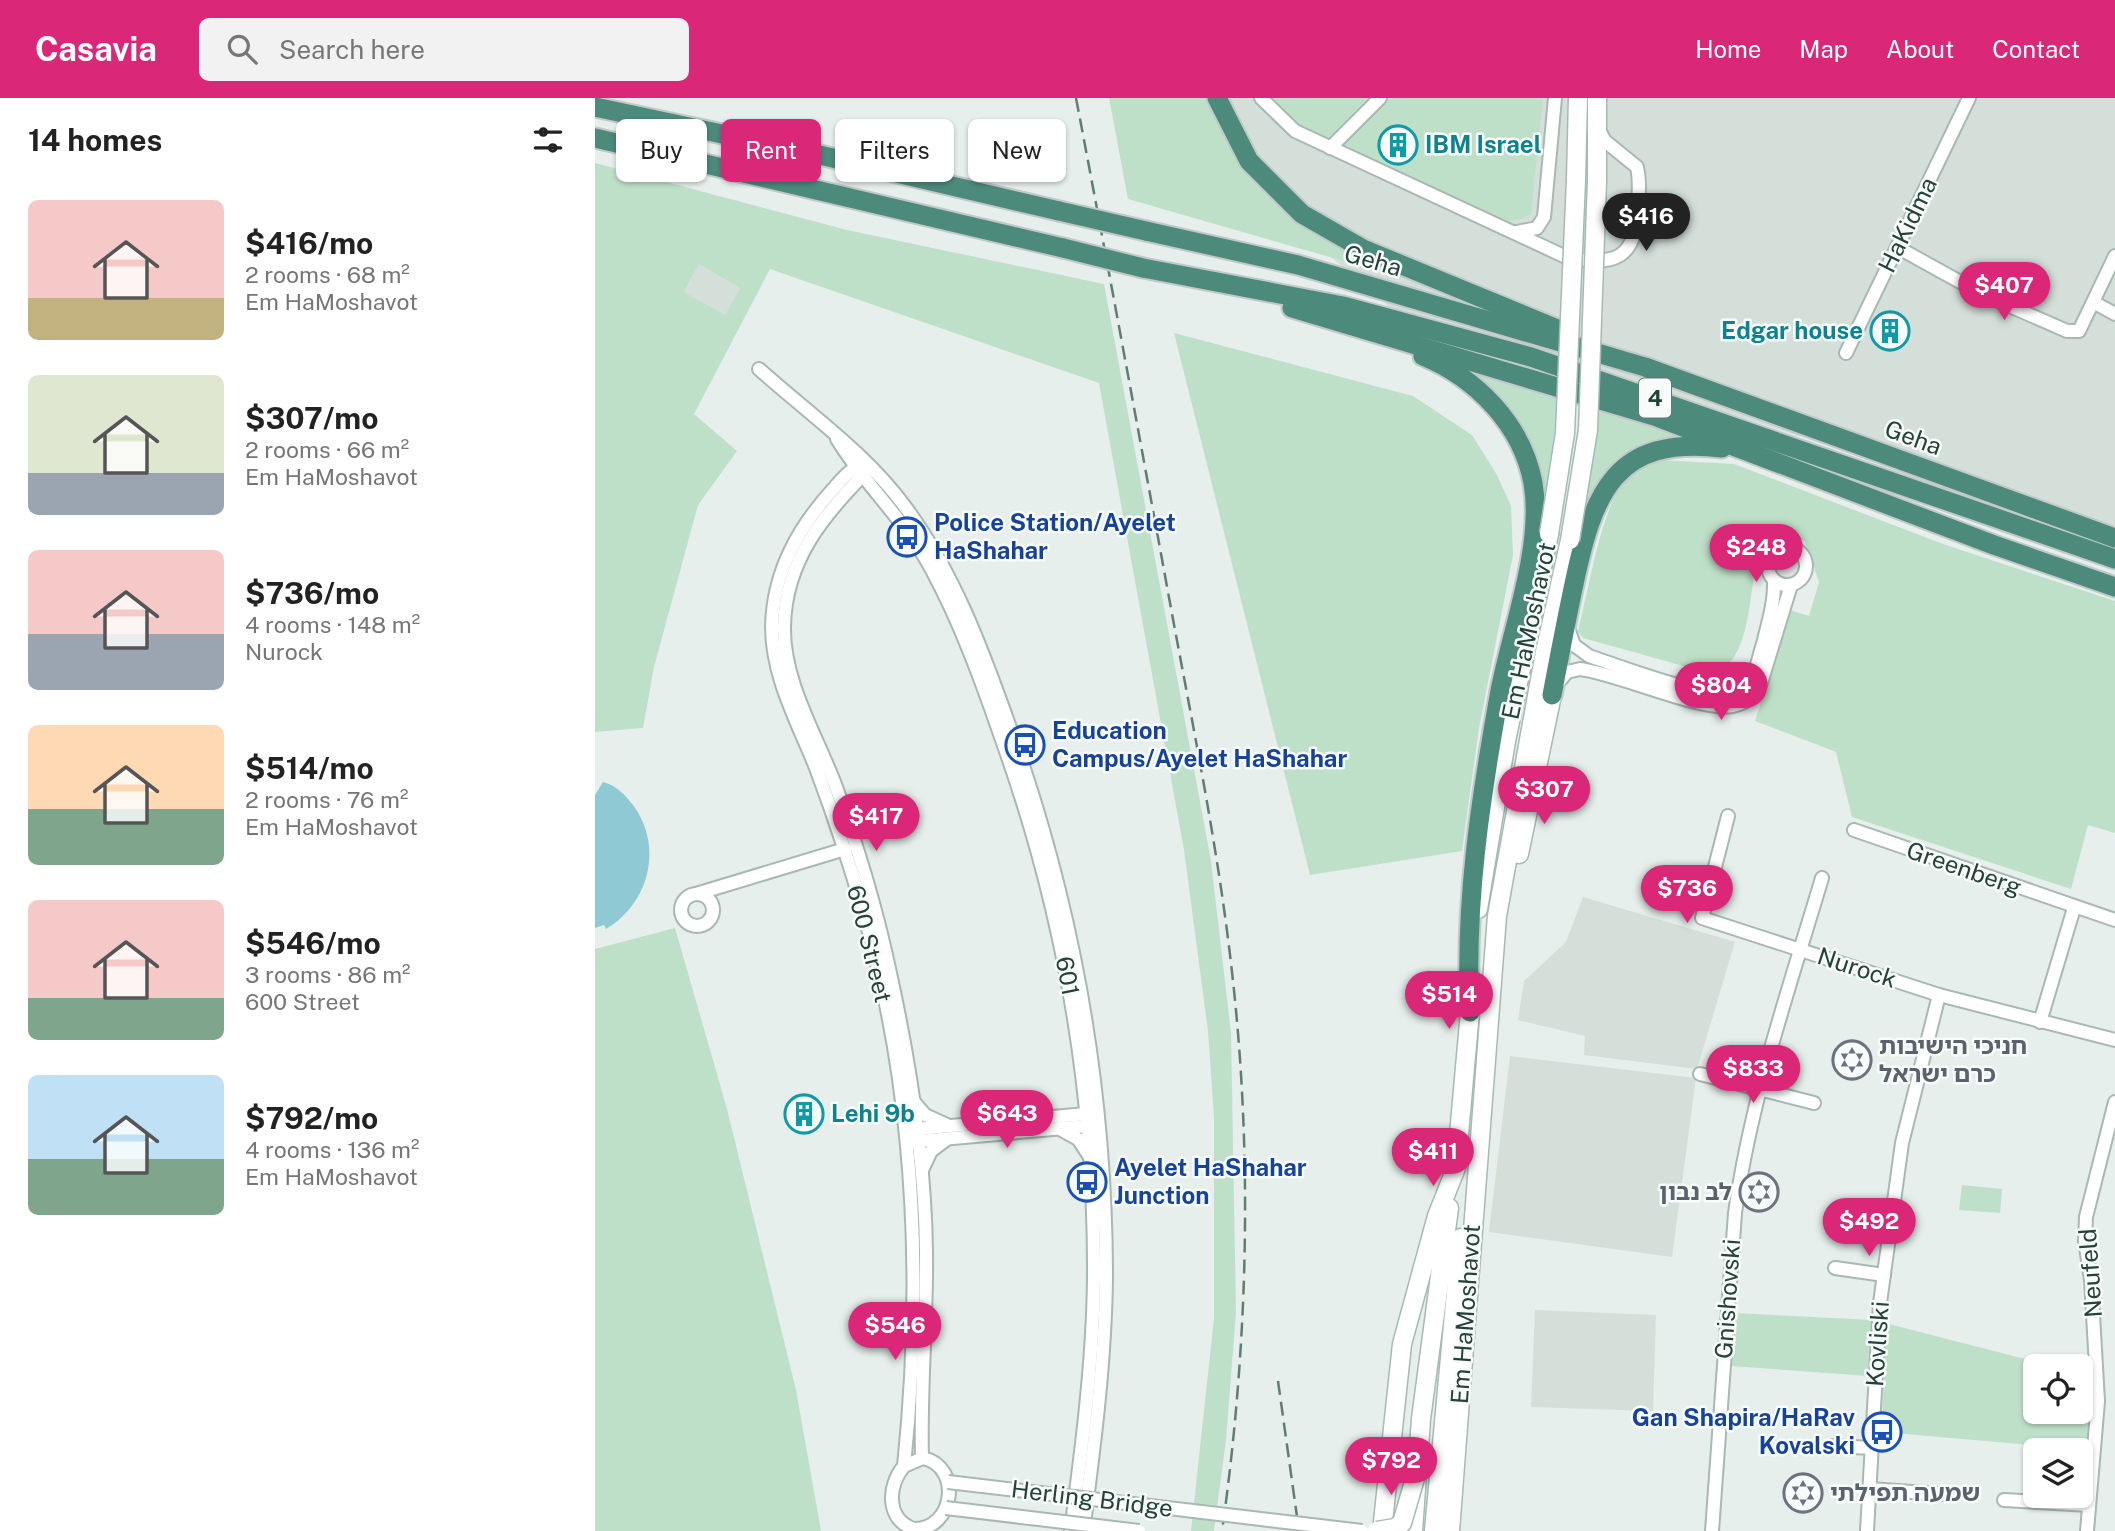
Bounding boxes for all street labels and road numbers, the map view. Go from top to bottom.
street label: HaKidma [1872,172,1942,277]
street label: Geha [1341,239,1405,282]
road number: 4 [1639,378,1671,418]
street label: Geha [1881,414,1946,460]
street label: Em HaMoshavot [1496,540,1560,722]
street label: Greenberg [1903,835,2025,901]
street label: 600 Street [842,882,898,1005]
street label: Nurock [1814,941,1900,993]
street label: 601 [1050,954,1085,998]
street label: Em HaMoshavot [1445,1223,1485,1405]
street label: Neufeld [2073,1228,2107,1319]
street label: Gnishovski [1709,1238,1745,1360]
street label: Kovliski [1860,1300,1894,1388]
street label: Herling Bridge [1010,1474,1175,1522]

